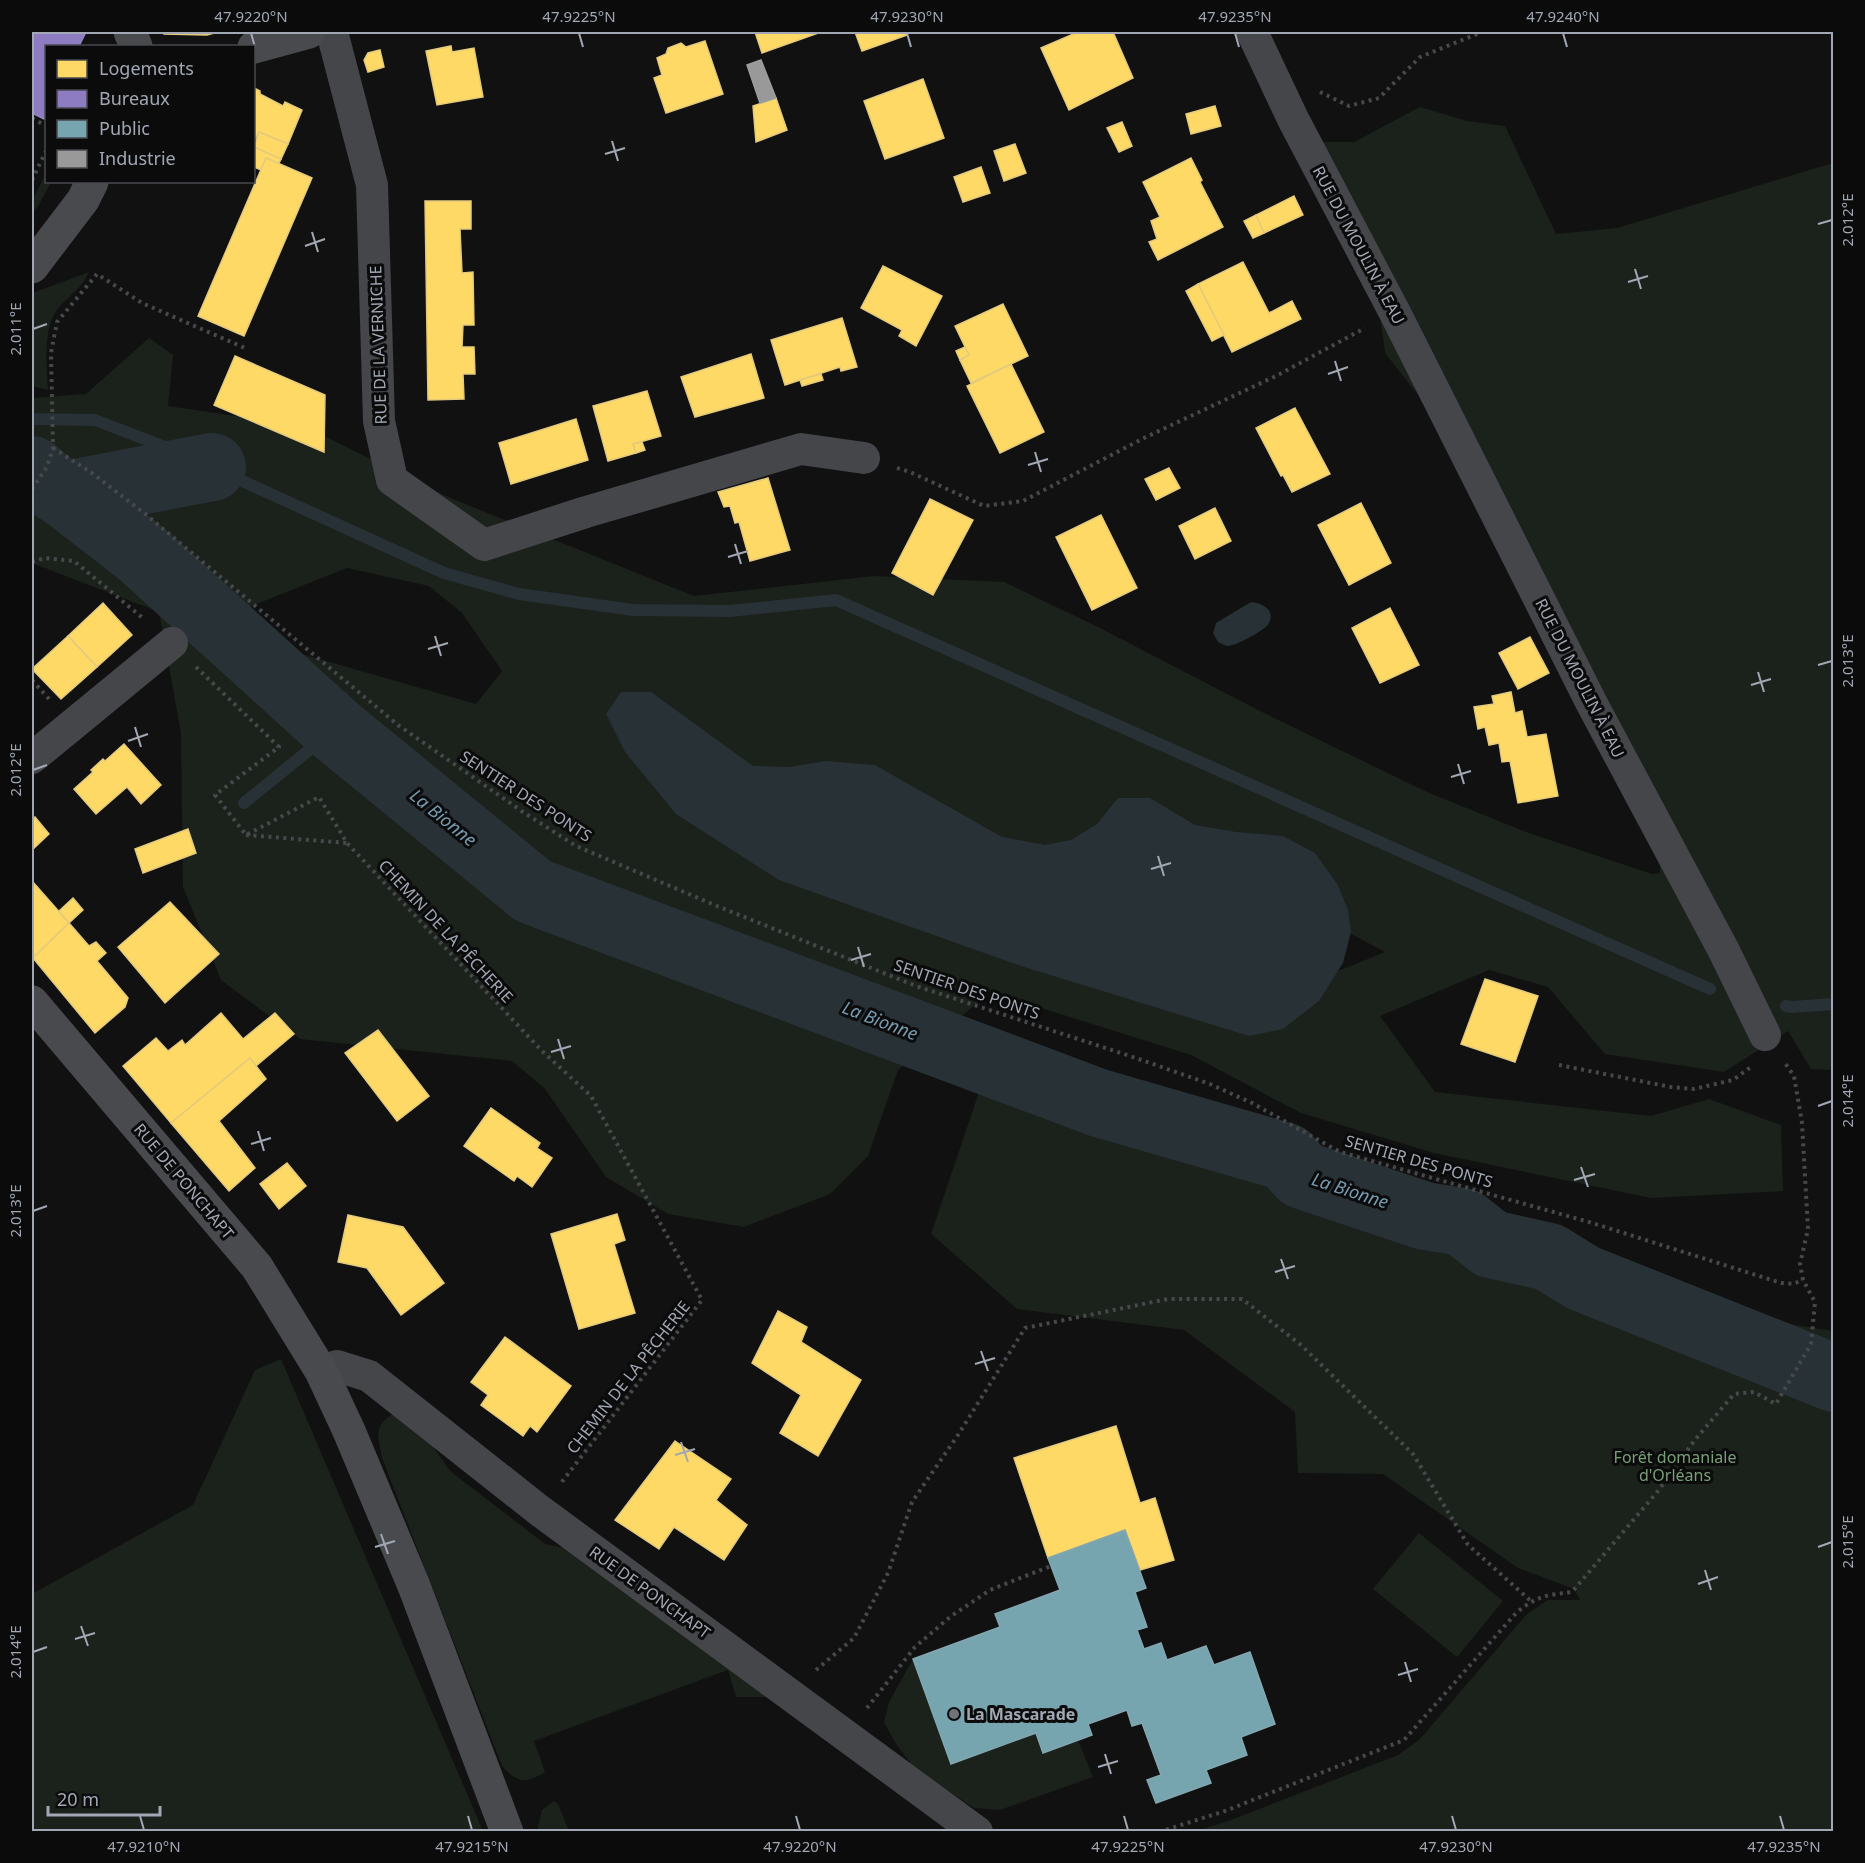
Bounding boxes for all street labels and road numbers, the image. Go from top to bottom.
street label: RUE DU MOULIN À EAU [1308,162,1410,328]
street label: RUE DE LA VERNICHE [364,265,392,425]
street label: RUE DU MOULIN À EAU [1530,594,1630,762]
street label: SENTIER DES PONTS [456,745,596,847]
street label: CHEMIN DE LA PÊCHERIE [374,855,518,1007]
street label: SENTIER DES PONTS [891,954,1043,1024]
street label: RUE DE PONCHAPT [129,1119,239,1244]
street label: SENTIER DES PONTS [1343,1129,1496,1193]
street label: CHEMIN DE LA PÊCHERIE [561,1296,695,1458]
street label: RUE DE PONCHAPT [585,1541,715,1643]

